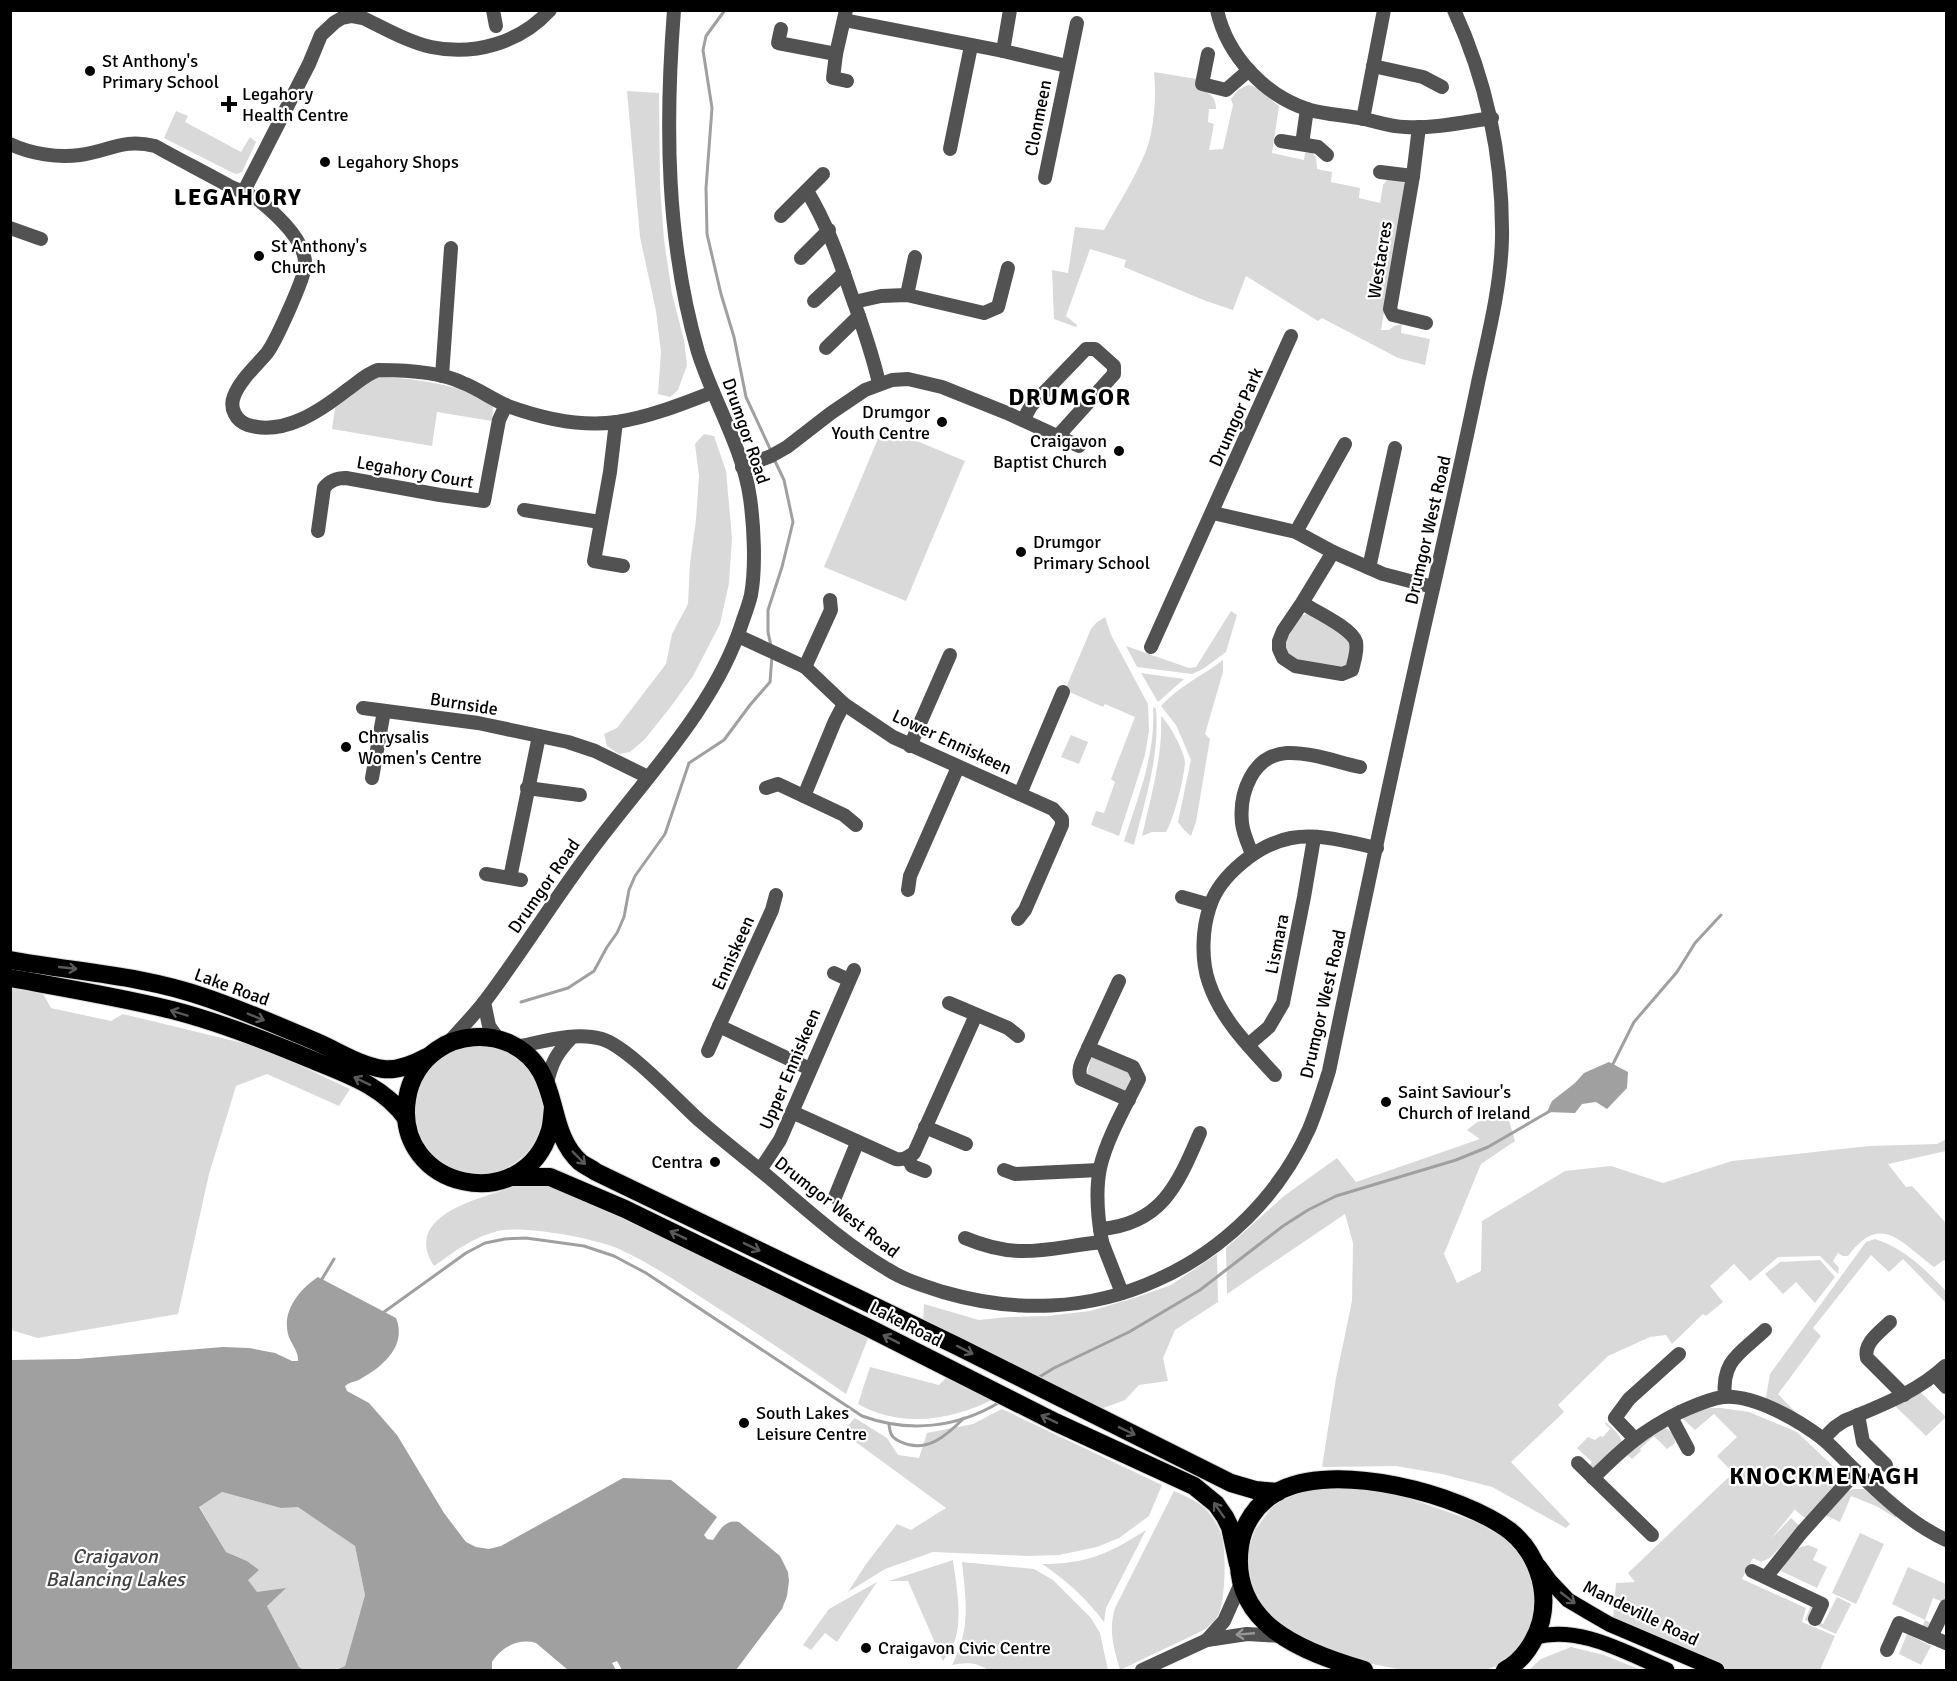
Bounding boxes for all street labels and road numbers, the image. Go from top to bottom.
street label: Clonmeen [1020,78,1056,158]
street label: Westacres [1363,219,1397,300]
street label: Drumgor Park [1204,364,1268,470]
street label: Drumgor Road [718,375,774,487]
street label: Legahory Court [355,451,475,493]
street label: Drumgor West Road [1400,453,1456,607]
street label: Burnside [428,688,500,720]
street label: Lower Enniskeen [889,705,1015,779]
street label: Drumgor Road [503,834,585,938]
street label: Enniskeen [707,912,759,994]
street label: Lismara [1260,912,1294,976]
street label: Drumgor West Road [1295,927,1351,1081]
street label: Lake Road [191,963,273,1011]
street label: Upper Enniskeen [755,1005,825,1133]
street label: Drumgor West Road [770,1151,904,1263]
street label: Lake Road [866,1296,946,1352]
street label: Mandeville Road [1579,1575,1703,1651]

